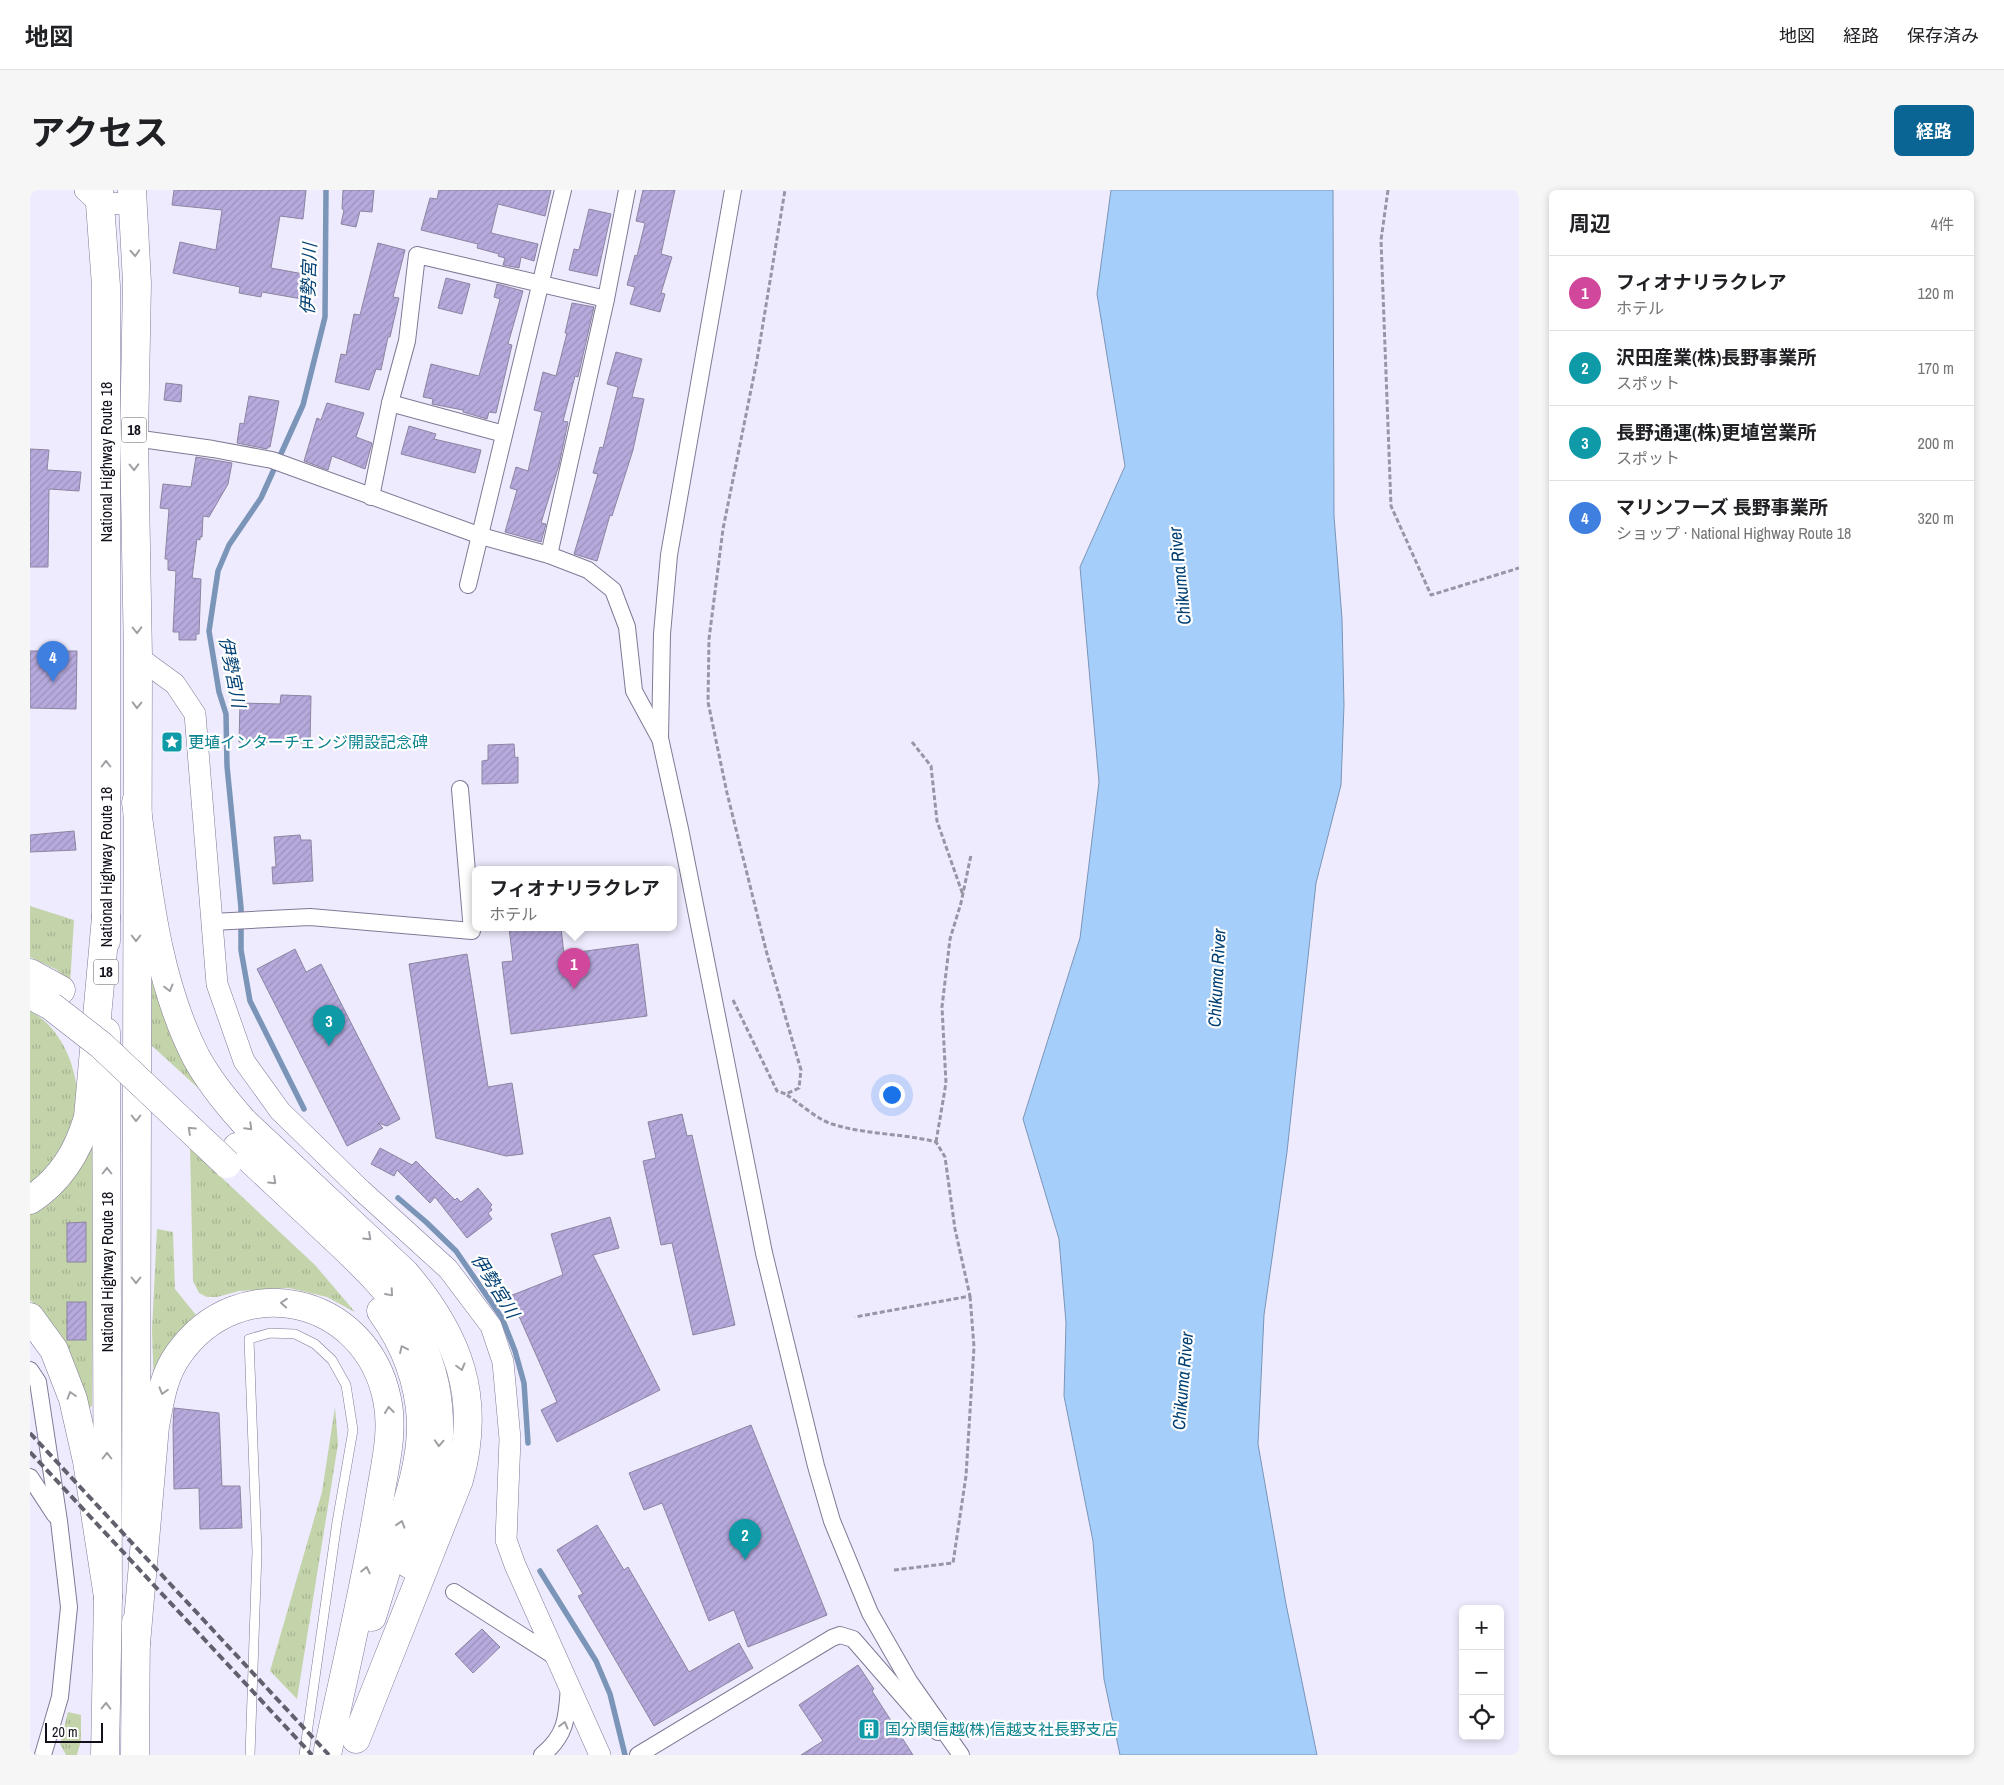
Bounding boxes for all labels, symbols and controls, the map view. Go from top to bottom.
text: 地図 [25,20,73,52]
text: 地図 [1779,23,1815,48]
text: 経路 [1843,23,1879,48]
text: 保存済み [1907,23,1979,48]
button: 経路 [1894,105,1974,156]
text: アクセス [30,109,168,156]
text: 周辺 [1569,209,1611,238]
text: 4件 [1931,213,1954,235]
water label: 伊勢宮川 [295,241,322,315]
one-way arrow [130,249,141,257]
text: フィオナリラクレア [1616,269,1787,295]
text: 1 [1581,282,1589,304]
text: 120 m [1918,282,1954,304]
text: ホテル [1616,297,1664,319]
text: 沢田産業(株)長野事業所 [1616,344,1816,370]
text: 2 [1581,357,1589,379]
text: 170 m [1918,357,1954,379]
text: スポット [1616,372,1680,394]
street label: National Highway Route 18 [95,382,117,542]
road number: 18 [122,418,146,442]
text: 長野通運(株)更埴営業所 [1616,419,1816,445]
text: 3 [1581,432,1589,454]
text: 200 m [1918,432,1954,454]
text: スポット [1616,447,1680,469]
one-way arrow [129,464,139,472]
text: マリンフーズ 長野事業所 [1616,494,1828,520]
text: 4 [1581,507,1589,529]
text: 320 m [1918,507,1954,529]
text: ショップ · National Highway Route 18 [1616,522,1851,544]
water label: Chikuma River [1162,525,1197,626]
one-way arrow [132,626,143,634]
water label: 伊勢宮川 [213,634,252,712]
pin: 4 [37,641,69,682]
one-way arrow [132,702,142,710]
place icon: 更埴インターチェンジ開設記念碑 [160,730,184,754]
place label: 更埴インターチェンジ開設記念碑 [188,731,428,753]
one-way arrow [101,760,111,768]
street label: National Highway Route 18 [95,787,117,947]
popup [472,866,677,931]
text: フィオナリラクレア [489,875,660,901]
text: ホテル [489,903,537,925]
water label: Chikuma River [1201,927,1232,1028]
one-way arrow [131,934,141,942]
pin: 1 [558,948,590,989]
road number: 18 [94,960,118,984]
one-way arrow [163,983,174,992]
pin: 3 [313,1005,345,1046]
your location [879,1082,905,1108]
one-way arrow [131,1114,141,1122]
one-way arrow [243,1121,252,1130]
one-way arrow [188,1127,197,1136]
one-way arrow [102,1167,112,1175]
one-way arrow [267,1175,276,1184]
street label: National Highway Route 18 [96,1192,118,1352]
one-way arrow [363,1231,372,1240]
water label: 伊勢宮川 [466,1249,526,1325]
one-way arrow [131,1277,141,1285]
one-way arrow [384,1287,393,1296]
one-way arrow [280,1298,288,1309]
water label: Chikuma River [1166,1330,1199,1431]
one-way arrow [400,1346,410,1355]
one-way arrow [455,1363,466,1372]
one-way arrow [158,1386,168,1394]
one-way arrow [67,1391,77,1399]
one-way arrow [384,1406,395,1414]
one-way arrow [433,1440,444,1448]
one-way arrow [102,1452,112,1460]
pin: 2 [729,1519,761,1560]
one-way arrow [395,1521,405,1529]
one-way arrow [360,1566,371,1575]
map controls [1459,1605,1504,1740]
button: + [1459,1605,1504,1650]
button: − [1459,1650,1504,1695]
button: locate [1459,1695,1504,1740]
one-way arrow [101,1702,111,1710]
building icon: 国分関信越(株)信越支社長野支店 [857,1717,881,1741]
place label: 国分関信越(株)信越支社長野支店 [885,1718,1118,1740]
scale bar [45,1720,102,1743]
one-way arrow [559,1721,569,1729]
text: 20 m [52,1723,78,1741]

